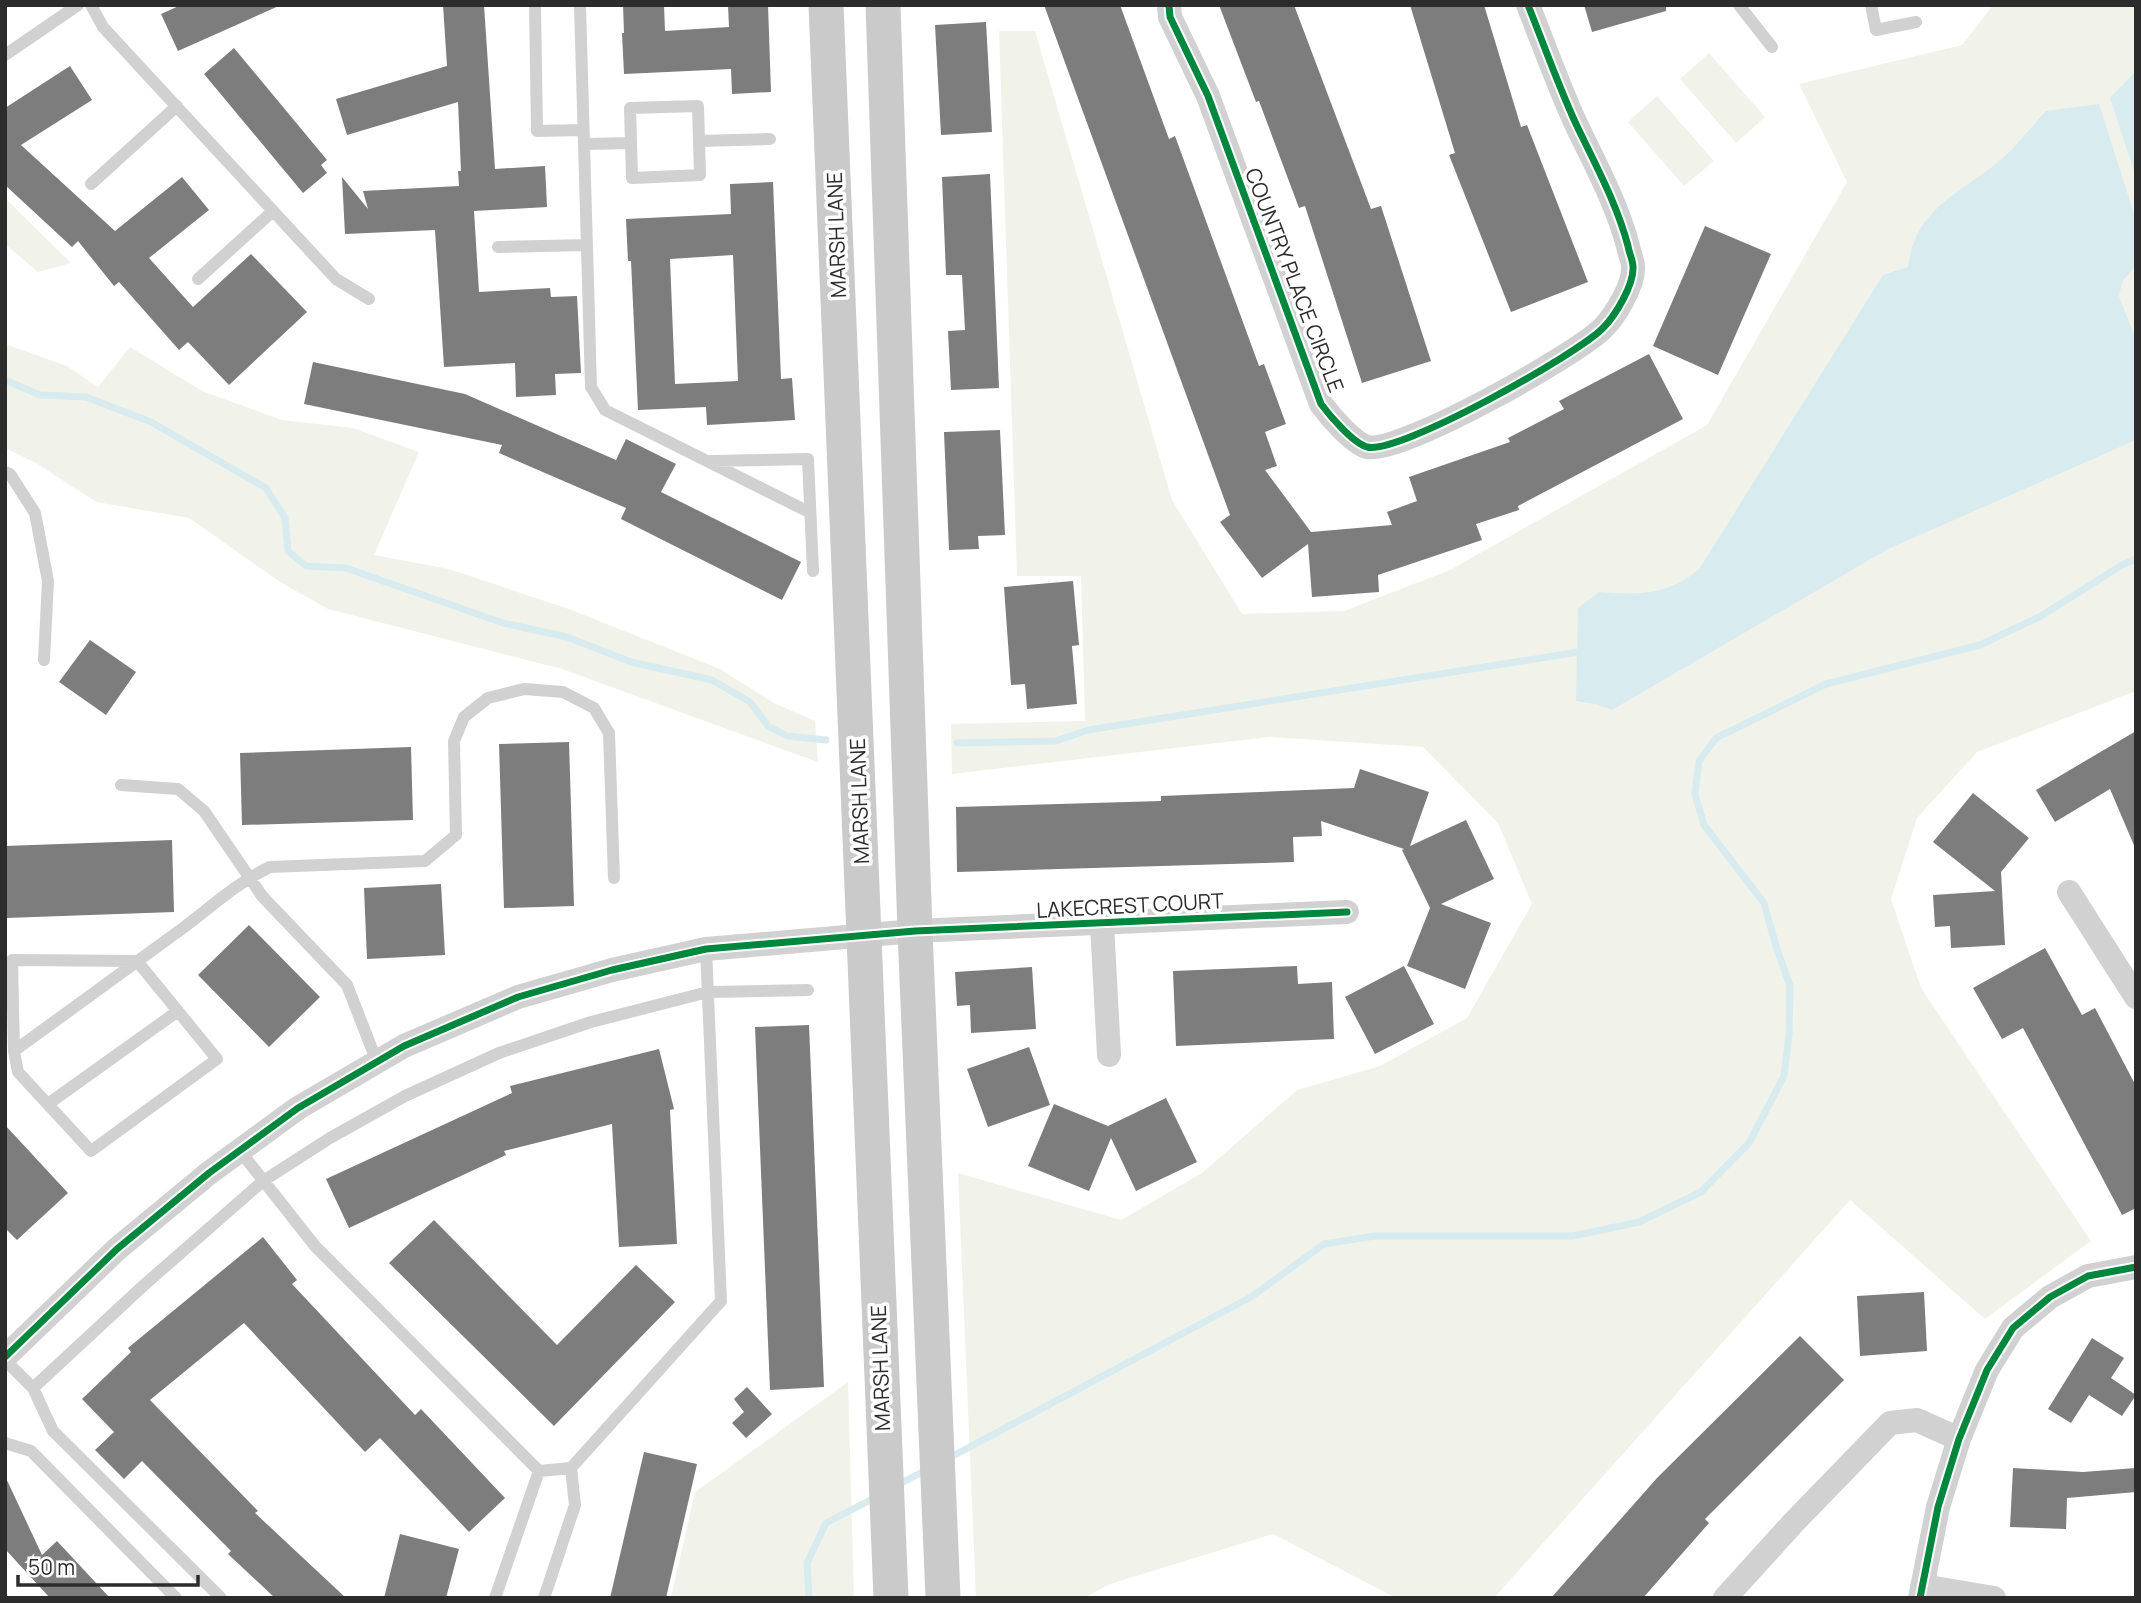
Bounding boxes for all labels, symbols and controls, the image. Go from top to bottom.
street label: COUNTRY PLACE CIRCLE [1239,164,1351,396]
street label: MARSH LANE [820,172,852,298]
street label: MARSH LANE [843,738,875,864]
street label: LAKECREST COURT [1036,886,1225,924]
street label: MARSH LANE [864,1305,896,1431]
scale bar [18,1544,198,1588]
text: 50 m [28,1553,75,1581]

